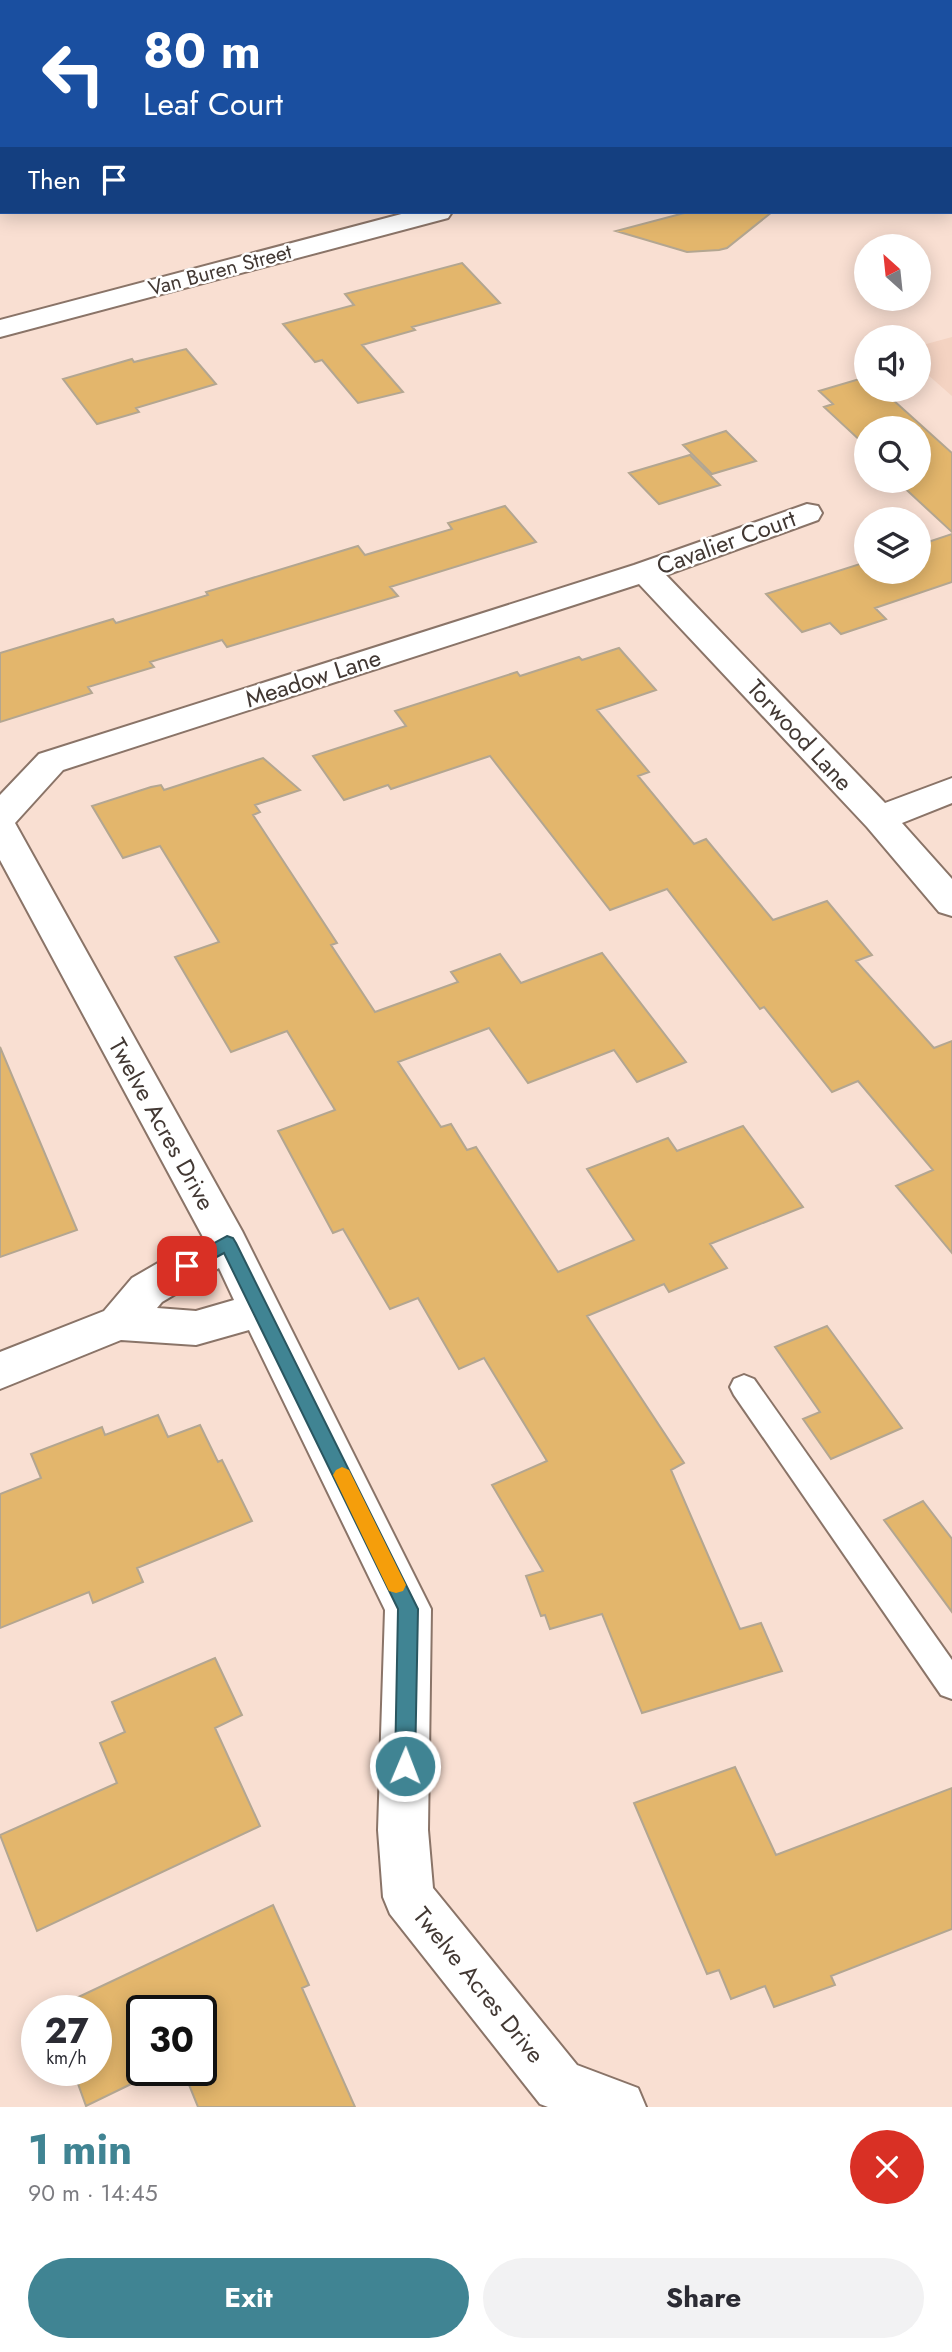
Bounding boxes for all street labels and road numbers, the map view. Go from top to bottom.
street label: Van Buren Street [145,236,295,304]
street label: Cavalier Court [652,501,801,583]
street label: Meadow Lane [241,640,385,716]
street label: Torwood Lane [739,671,861,799]
street label: Twelve Acres Drive [100,1032,224,1216]
street label: Twelve Acres Drive [405,1899,553,2071]

